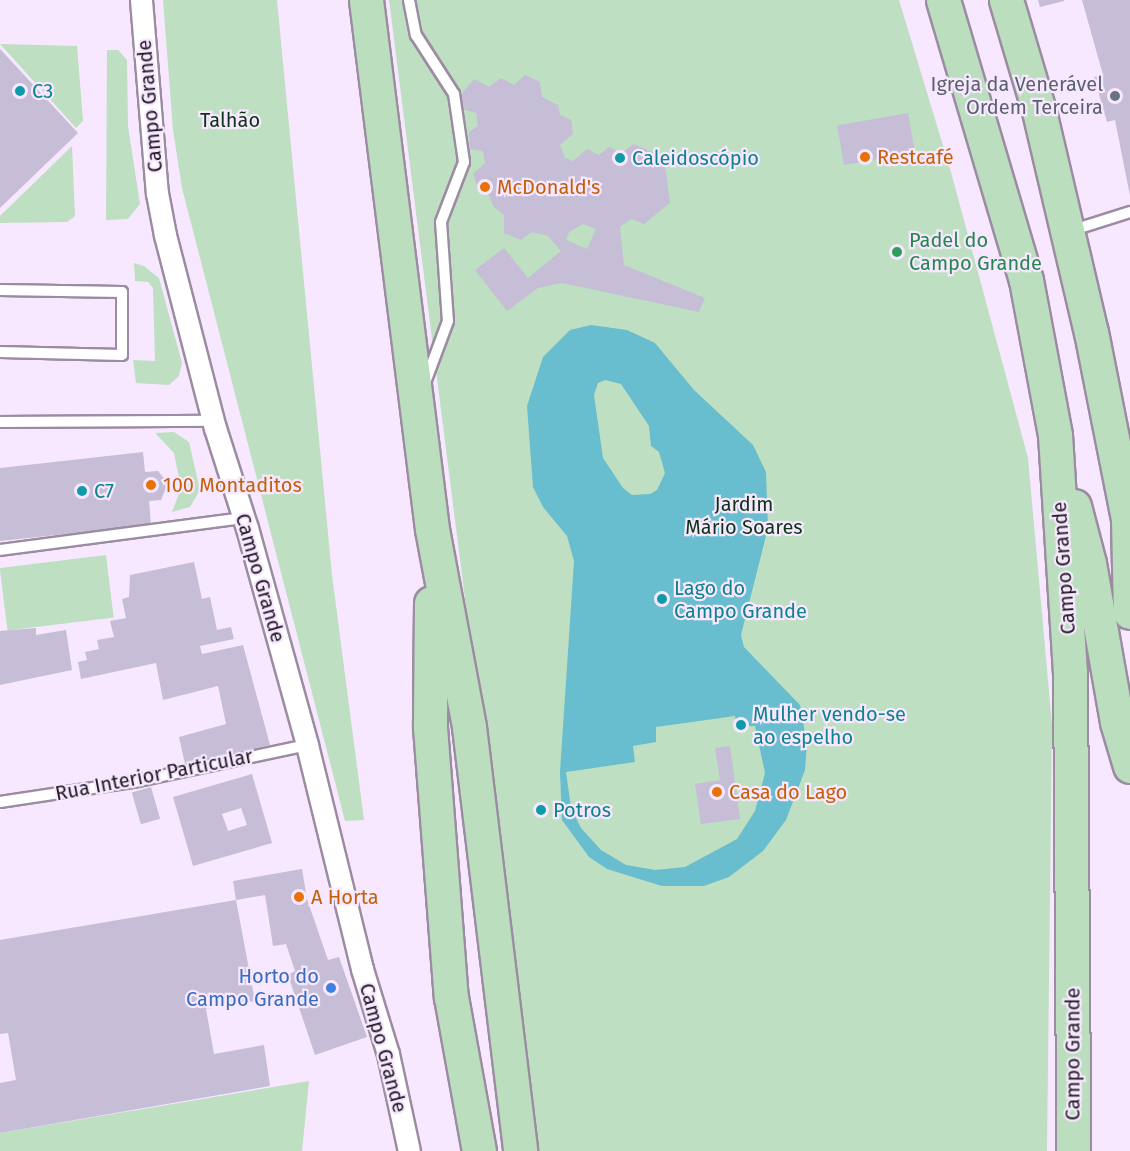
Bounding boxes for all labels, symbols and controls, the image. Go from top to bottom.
street label: Campo Grande [132,39,168,173]
place label: Igreja da Venerável Ordem Terceira [931,72,1103,119]
place label: C3 [32,79,53,103]
marker: C3 [13,84,27,98]
marker: Igreja da Venerável Ordem Terceira [1108,89,1122,103]
park label: Talhão [200,108,260,132]
place label: Restcafé [877,145,954,169]
place label: Caleidoscópio [632,146,759,170]
marker: Restcafé [858,150,872,164]
marker: Caleidoscópio [613,151,627,165]
place label: McDonald's [497,175,600,199]
marker: McDonald's [478,180,492,194]
place label: Padel do Campo Grande [909,228,1042,275]
marker: Padel do Campo Grande [890,245,904,259]
place label: 100 Montaditos [163,473,302,497]
marker: 100 Montaditos [144,478,158,492]
place label: C7 [94,479,114,503]
marker: C7 [75,484,89,498]
park label: Jardim Mário Soares [685,492,803,539]
street label: Campo Grande [1047,501,1081,635]
street label: Campo Grande [230,511,290,645]
place label: Lago do Campo Grande [674,576,807,623]
marker: Lago do Campo Grande [655,592,669,606]
place label: Mulher vendo-se ao espelho [753,702,906,749]
marker: Mulher vendo-se ao espelho [734,718,748,732]
street label: Rua Interior Particular [53,744,255,806]
place label: Casa do Lago [729,780,847,804]
marker: Casa do Lago [710,785,724,799]
place label: Potros [553,798,611,822]
marker: Potros [534,803,548,817]
place label: A Horta [311,885,379,909]
marker: A Horta [292,890,306,904]
place label: Horto do Campo Grande [186,964,319,1011]
marker: Horto do Campo Grande [324,981,338,995]
street label: Campo Grande [354,981,412,1115]
street label: Campo Grande [1061,988,1085,1120]

